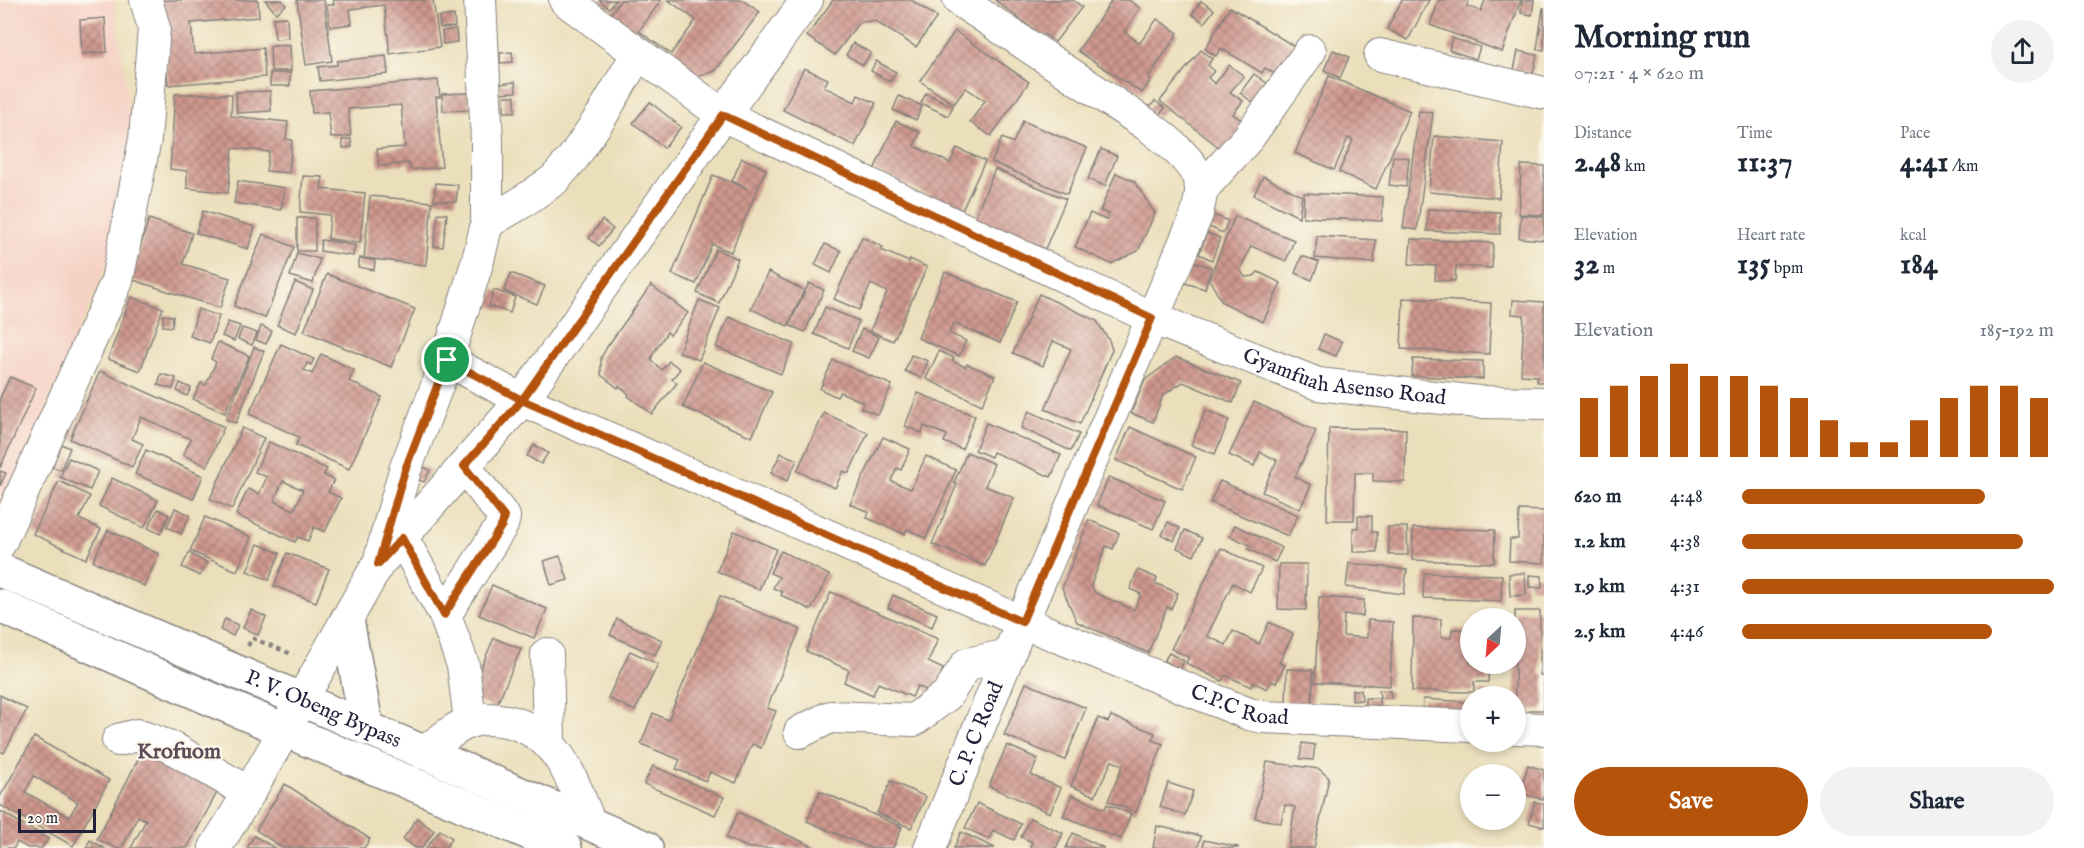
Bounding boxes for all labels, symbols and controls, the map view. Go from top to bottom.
text: Morning run [1574,17,1750,59]
button: share [1991,20,2054,83]
text: 07:21 · 4 × 620 m [1574,61,1704,86]
text: Distance [1574,124,1632,144]
text: Time [1737,124,1773,144]
text: Pace [1900,124,1930,144]
text: 2.48 [1574,144,1621,182]
text: 11:37 [1737,144,1793,182]
text: 4:41 [1900,144,1949,182]
text: km [1621,157,1646,177]
text: /km [1949,157,1978,177]
text: Elevation [1574,226,1637,246]
text: Heart rate [1737,226,1805,246]
text: kcal [1900,226,1927,246]
text: 32 [1574,246,1599,284]
text: 135 [1737,246,1770,284]
text: 184 [1900,246,1938,284]
text: m [1599,259,1615,279]
text: bpm [1770,259,1803,279]
text: Elevation [1574,318,1653,343]
text: 185–192 m [1979,318,2054,343]
pin [421,334,472,385]
street label: Gyamfuah Asenso Road [1239,342,1448,412]
icon: arrive [430,343,463,376]
text: 620 m [1574,484,1621,509]
text: 4:48 [1670,484,1703,509]
text: 1.2 km [1574,529,1626,554]
text: 4:38 [1670,529,1700,554]
text: 1.9 km [1574,574,1625,599]
text: 4:31 [1670,574,1700,599]
north arrow [1460,608,1526,674]
map controls [1460,608,1526,830]
text: 2.5 km [1574,619,1625,644]
text: 4:46 [1670,619,1703,644]
street label: P. V. Obeng Bypass [241,664,405,755]
street label: C. P. C Road [943,677,1010,791]
street label: C.P.C Road [1187,678,1290,732]
button: + [1460,686,1526,752]
district label: Krofuom [137,738,221,766]
button: − [1460,764,1526,830]
button: Save [1574,767,1808,836]
button: Share [1820,767,2054,836]
scale bar [18,806,96,834]
text: 20 m [27,809,58,829]

